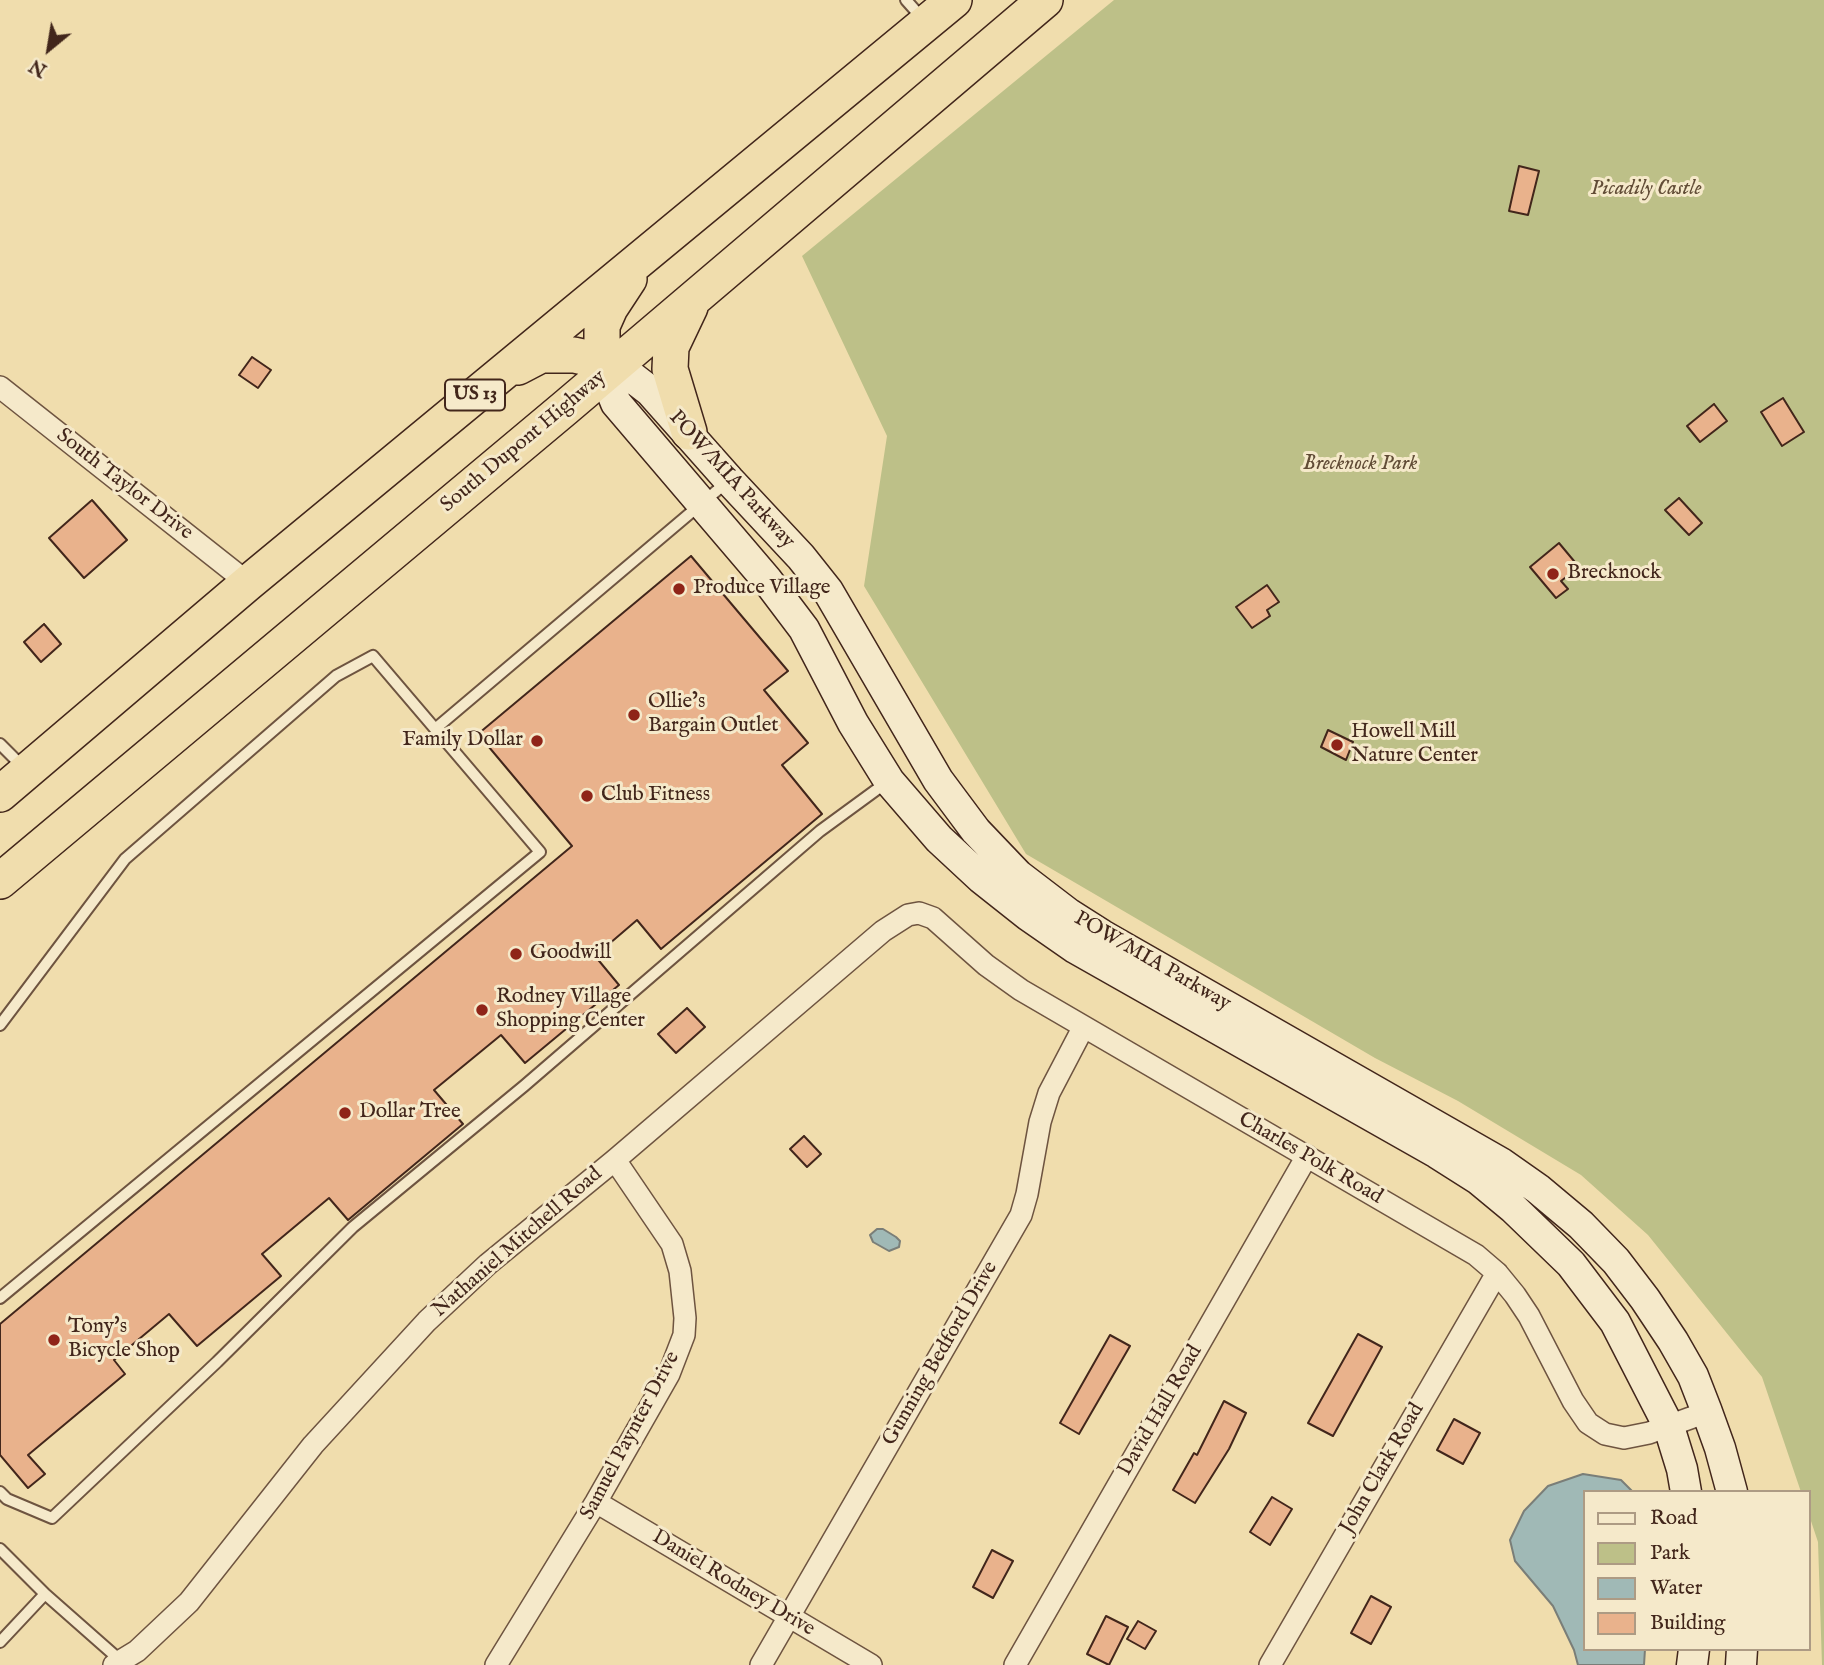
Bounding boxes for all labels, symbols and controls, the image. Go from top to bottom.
north arrow [14,14,84,84]
text: N [25,53,52,82]
park label: Picadily Castle [1591,177,1701,203]
street label: South Dupont Highway [436,365,612,519]
road number: US 13 [445,380,505,410]
street label: POW/MIA Parkway [662,406,800,554]
street label: South Taylor Drive [51,424,197,546]
park label: Brecknock Park [1303,452,1417,478]
place label: Brecknock [1567,561,1661,587]
marker: Brecknock [1545,566,1561,582]
place label: Produce Village [693,576,830,602]
marker: Produce Village [671,581,687,597]
place label: Ollie’s Bargain Outlet [648,690,779,740]
marker: Ollie’s Bargain Outlet [626,707,642,723]
place label: Howell Mill Nature Center [1351,720,1478,770]
place label: Family Dollar [402,728,523,754]
marker: Family Dollar [529,733,545,749]
marker: Howell Mill Nature Center [1329,737,1345,753]
place label: Club Fitness [601,783,710,809]
marker: Club Fitness [579,788,595,804]
street label: POW/MIA Parkway [1069,907,1235,1017]
place label: Goodwill [530,941,611,967]
marker: Goodwill [508,946,524,962]
place label: Rodney Village Shopping Center [496,985,645,1035]
marker: Rodney Village Shopping Center [474,1002,490,1018]
place label: Dollar Tree [359,1100,461,1126]
marker: Dollar Tree [337,1105,353,1121]
street label: Charles Polk Road [1233,1108,1387,1210]
street label: Nathaniel Mitchell Road [428,1162,608,1324]
street label: Gunning Bedford Drive [878,1257,1004,1451]
place label: Tony's Bicycle Shop [68,1315,180,1365]
marker: Tony's Bicycle Shop [46,1332,62,1348]
street label: David Hall Road [1113,1341,1209,1481]
street label: Samuel Paynter Drive [576,1347,686,1525]
street label: John Clark Road [1335,1399,1431,1539]
legend [1582,1490,1810,1651]
text: Road [1650,1505,1697,1532]
street label: Daniel Rodney Drive [647,1525,819,1643]
text: Park [1650,1540,1690,1567]
text: Water [1650,1575,1702,1602]
text: Building [1650,1610,1725,1637]

